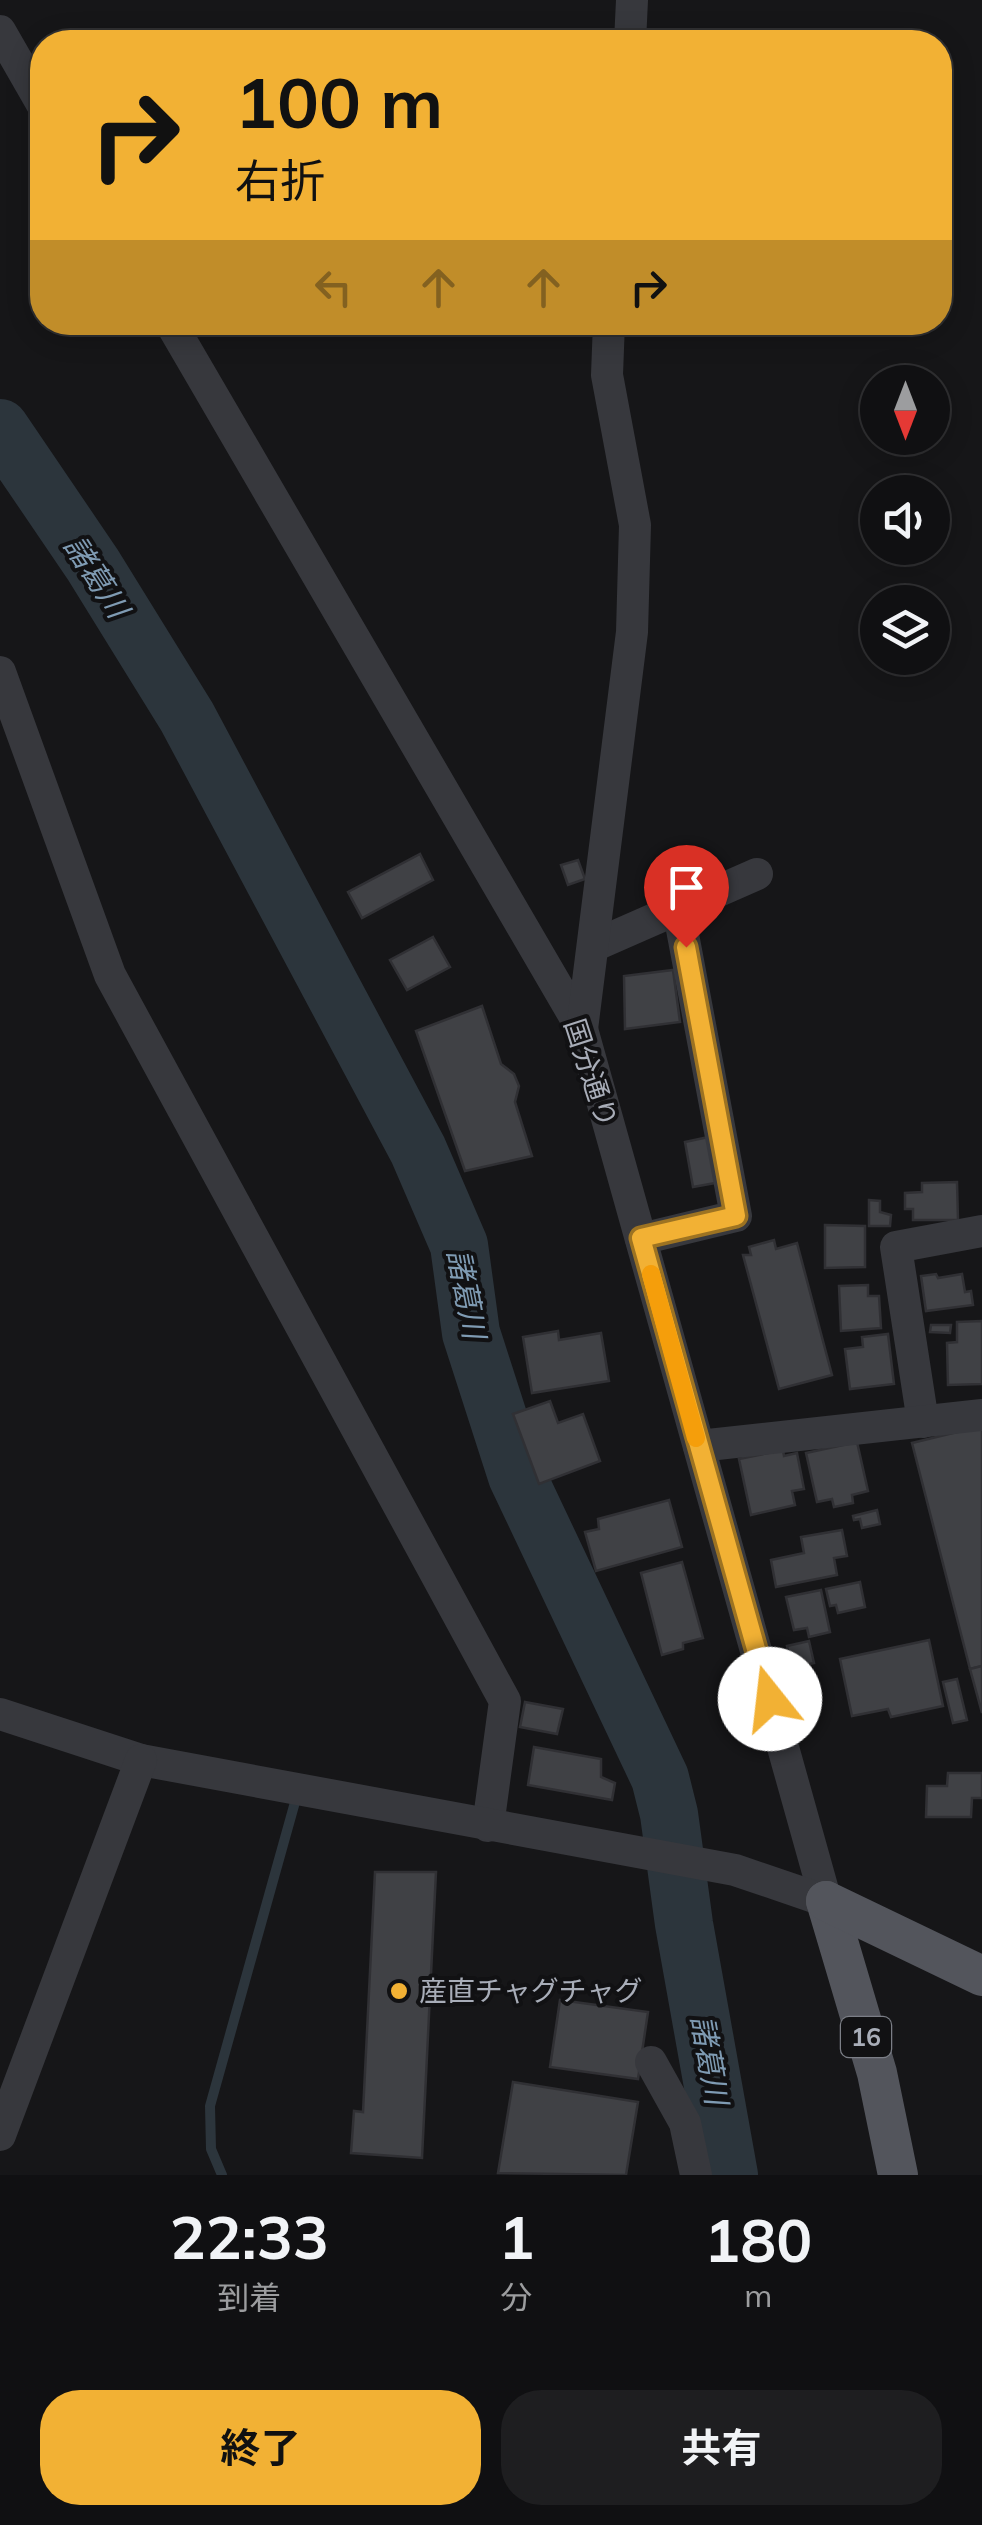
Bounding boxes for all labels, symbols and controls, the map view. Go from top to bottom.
text: 100 m [235,58,443,146]
icon: right [70,70,200,200]
text: 右折 [235,152,325,208]
icon: left [306,260,361,315]
icon: ahead [411,260,466,315]
icon: ahead [516,260,571,315]
icon: right [621,260,676,315]
north arrow [860,365,950,455]
map controls [860,365,950,675]
button: sound [860,475,950,565]
water label: 諸葛川 [56,528,139,627]
button: layers [860,585,950,675]
pin [644,845,729,948]
icon: arrive [659,860,714,915]
street label: 国分通り [558,1014,625,1132]
water label: 諸葛川 [440,1246,495,1345]
position arrow [718,1647,822,1751]
place label: 産直チャグチャグ [419,1973,642,2008]
marker: 産直チャグチャグ [388,1980,410,2002]
water label: 諸葛川 [683,2012,737,2110]
road number: 16 [841,2017,891,2057]
text: 22:33 [170,2199,329,2274]
text: 1 [498,2199,534,2274]
text: 180 [704,2202,812,2277]
text: m [744,2275,772,2315]
text: 到着 [217,2277,281,2317]
text: 分 [500,2277,532,2317]
button: 終了 [40,2390,481,2505]
button: 共有 [501,2390,942,2505]

